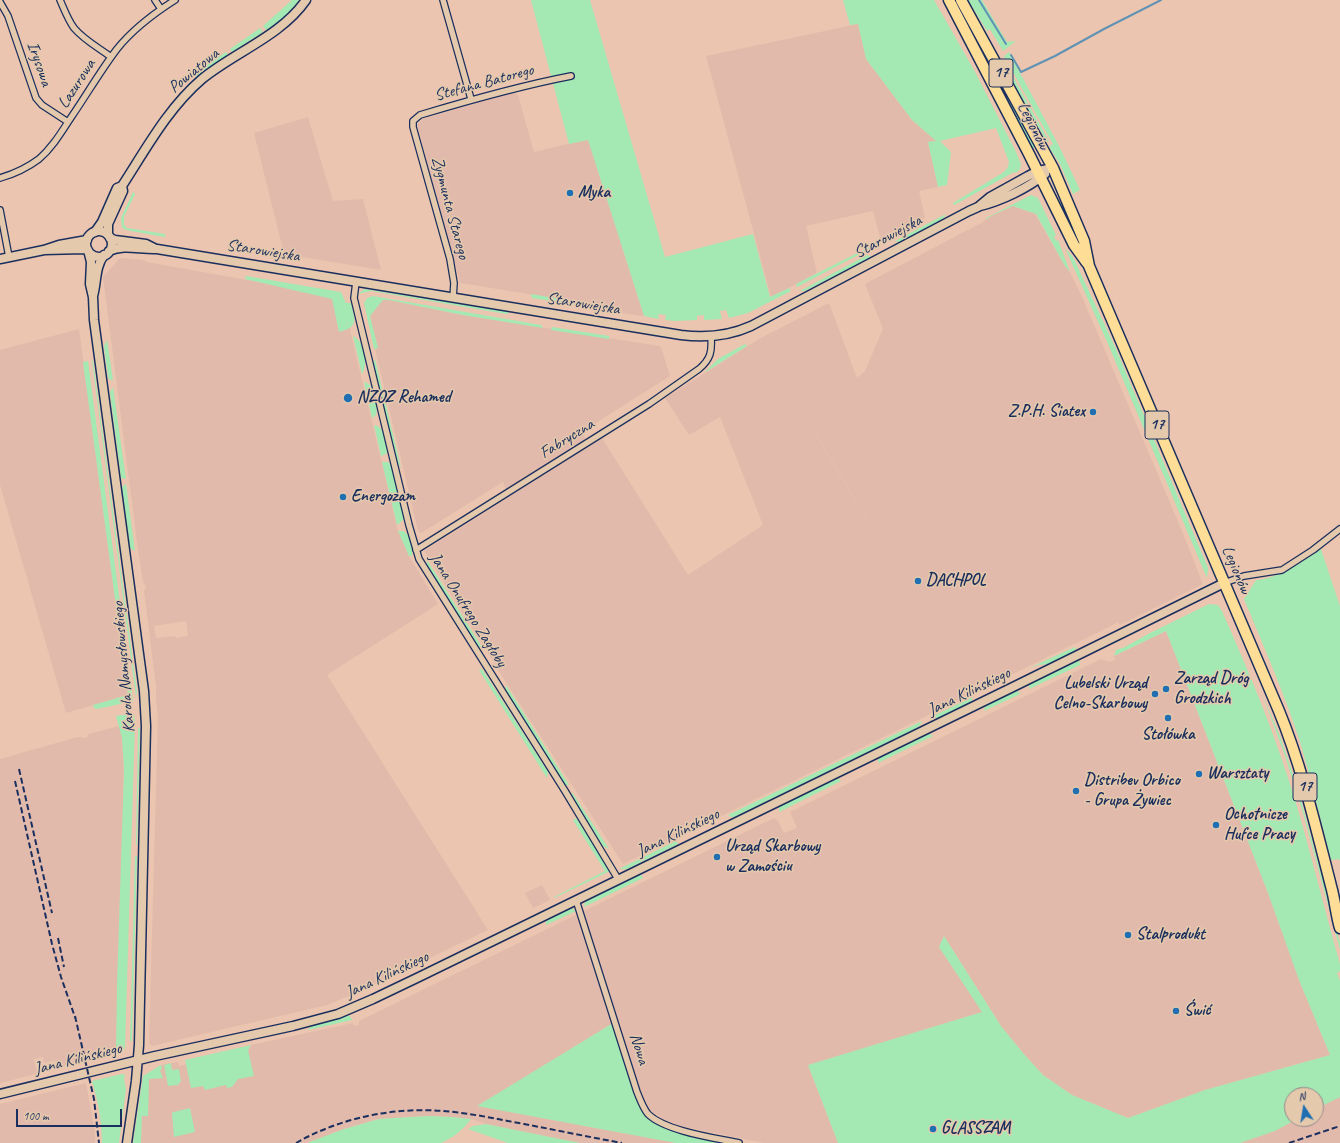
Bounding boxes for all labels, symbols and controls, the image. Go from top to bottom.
street label: Irysowa [22,39,56,89]
street label: Powiatowa [165,44,223,98]
street label: Lazurowa [54,56,100,112]
road number: 17 [989,59,1013,87]
street label: Stefana Batorego [432,60,536,106]
street label: Legionów [1012,99,1054,153]
street label: Zygmunta Starego [426,154,474,262]
place label: Myka [578,183,610,203]
marker: Myka [565,188,575,198]
street label: Starowiejska [851,211,925,263]
street label: Starowiejska [225,235,301,267]
street label: Starowiejska [545,288,621,320]
place label: NZOZ Rehamed [357,388,450,408]
marker: NZOZ Rehamed [342,392,354,404]
place label: Z.P.H. Siatex [1008,402,1085,422]
marker: Z.P.H. Siatex [1088,407,1098,417]
road number: 17 [1145,411,1169,439]
street label: Fabryczna [536,414,598,464]
place label: Energozam [351,487,415,507]
marker: Energozam [338,492,348,502]
street label: Legionów [1217,543,1255,597]
street label: Jana Onufrego Zagłoby [425,549,511,671]
place label: DACHPOL [926,571,986,591]
marker: DACHPOL [913,576,923,586]
street label: Karola Namysłowskiego [108,601,140,733]
street label: Jana Kilińskiego [924,663,1014,721]
place label: Zarząd Dróg Grodzkich [1174,669,1248,709]
place label: Lubelski Urząd Celno-Skarbowy [1054,674,1147,714]
marker: Zarząd Dróg Grodzkich [1161,684,1171,694]
marker: Lubelski Urząd Celno-Skarbowy [1150,689,1160,699]
marker: Stołówka [1163,713,1173,723]
place label: Stołówka [1141,725,1195,745]
place label: Warsztaty [1207,764,1268,784]
marker: Warsztaty [1194,769,1204,779]
place label: Distribev Orbico - Grupa Żywiec [1084,771,1180,811]
road number: 17 [1293,773,1317,801]
marker: Distribev Orbico - Grupa Żywiec [1071,786,1081,796]
street label: Jana Kilińskiego [633,804,723,862]
place label: Ochotnicze Hufce Pracy [1224,805,1295,845]
marker: Ochotnicze Hufce Pracy [1211,820,1221,830]
place label: Urząd Skarbowy w Zamościu [725,837,820,877]
marker: Urząd Skarbowy w Zamościu [712,852,722,862]
place label: Stalprodukt [1136,925,1205,945]
marker: Stalprodukt [1123,930,1133,940]
street label: Jana Kilińskiego [342,947,432,1003]
place label: Świć [1184,1001,1211,1021]
marker: Świć [1171,1006,1181,1016]
street label: Nowa [625,1031,653,1067]
street label: Jana Kilińskiego [32,1038,124,1080]
north arrow [1284,1087,1324,1127]
text: N [1297,1089,1307,1104]
scale bar [18,1101,124,1127]
text: 100 m [23,1108,49,1124]
place label: GLASSZAM [941,1119,1010,1139]
marker: GLASSZAM [928,1124,938,1134]

